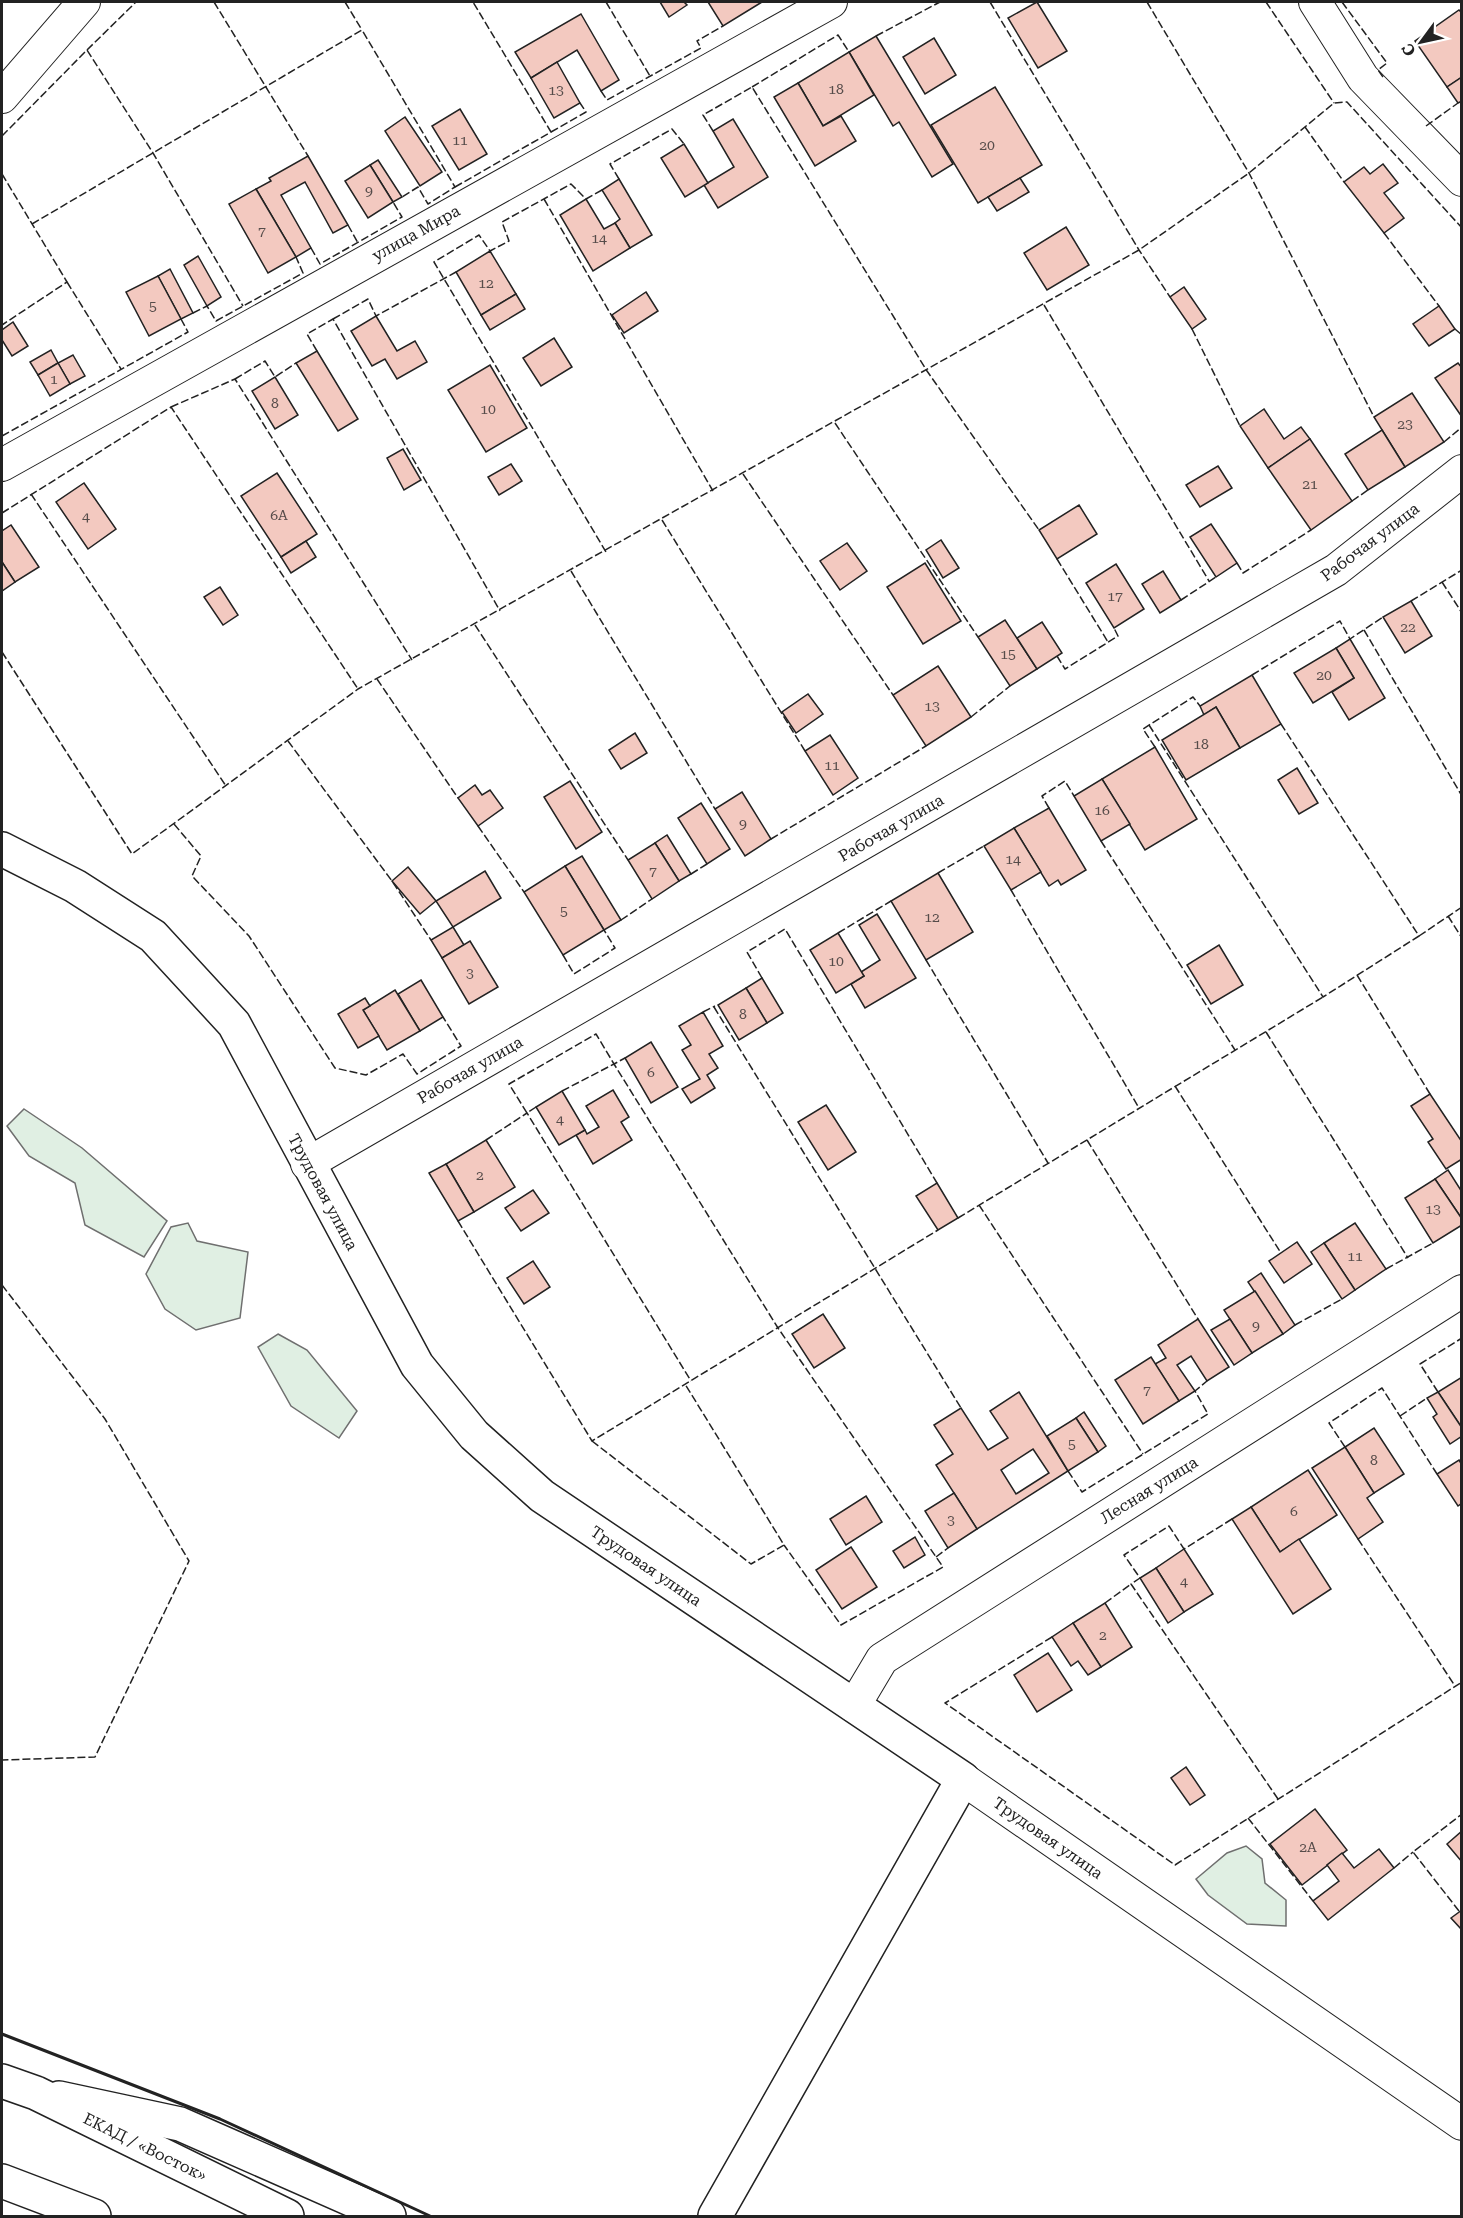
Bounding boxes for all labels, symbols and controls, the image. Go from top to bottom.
north arrow [1391,12,1451,72]
text: С [1398,40,1420,60]
house number: 18 [828,81,844,97]
house number: 13 [548,82,564,98]
house number: 11 [452,132,468,148]
house number: 20 [979,137,995,153]
house number: 9 [365,183,373,199]
street label: улица Мира [369,201,464,265]
house number: 7 [258,223,266,239]
house number: 14 [591,230,607,246]
house number: 12 [478,275,494,291]
house number: 5 [149,298,157,314]
house number: 1 [50,371,58,387]
house number: 8 [271,395,279,411]
house number: 10 [480,401,496,417]
house number: 23 [1397,416,1413,432]
house number: 21 [1302,476,1318,492]
street label: Рабочая улица [1317,499,1423,585]
house number: 6А [270,507,288,523]
house number: 4 [82,508,90,524]
house number: 17 [1107,588,1123,604]
house number: 22 [1400,619,1416,635]
house number: 15 [1000,646,1016,662]
house number: 20 [1316,667,1332,683]
house number: 13 [924,698,940,714]
house number: 18 [1193,736,1209,752]
house number: 11 [824,757,840,773]
street label: Рабочая улица [835,790,947,866]
house number: 16 [1094,802,1110,818]
house number: 9 [739,816,747,832]
house number: 14 [1005,851,1021,867]
house number: 7 [649,863,657,879]
house number: 5 [560,903,568,919]
house number: 12 [924,909,940,925]
house number: 10 [828,953,844,969]
house number: 3 [466,965,474,981]
house number: 8 [739,1006,747,1022]
street label: Рабочая улица [414,1032,526,1108]
house number: 6 [647,1064,655,1080]
house number: 4 [556,1111,564,1127]
street label: Трудовая улица [284,1130,362,1254]
house number: 2 [476,1167,484,1183]
house number: 13 [1425,1201,1441,1217]
house number: 11 [1347,1248,1363,1264]
house number: 9 [1252,1318,1260,1334]
house number: 7 [1143,1382,1151,1398]
house number: 5 [1068,1436,1076,1452]
street label: Лесная улица [1097,1452,1202,1528]
house number: 8 [1370,1452,1378,1468]
house number: 6 [1290,1503,1298,1519]
house number: 3 [947,1512,955,1528]
street label: Трудовая улица [587,1522,705,1610]
house number: 4 [1180,1573,1188,1589]
house number: 2 [1099,1627,1107,1643]
street label: Трудовая улица [989,1793,1107,1883]
house number: 2А [1299,1839,1317,1855]
street label: ЕКАД / «Восток» [80,2109,210,2185]

